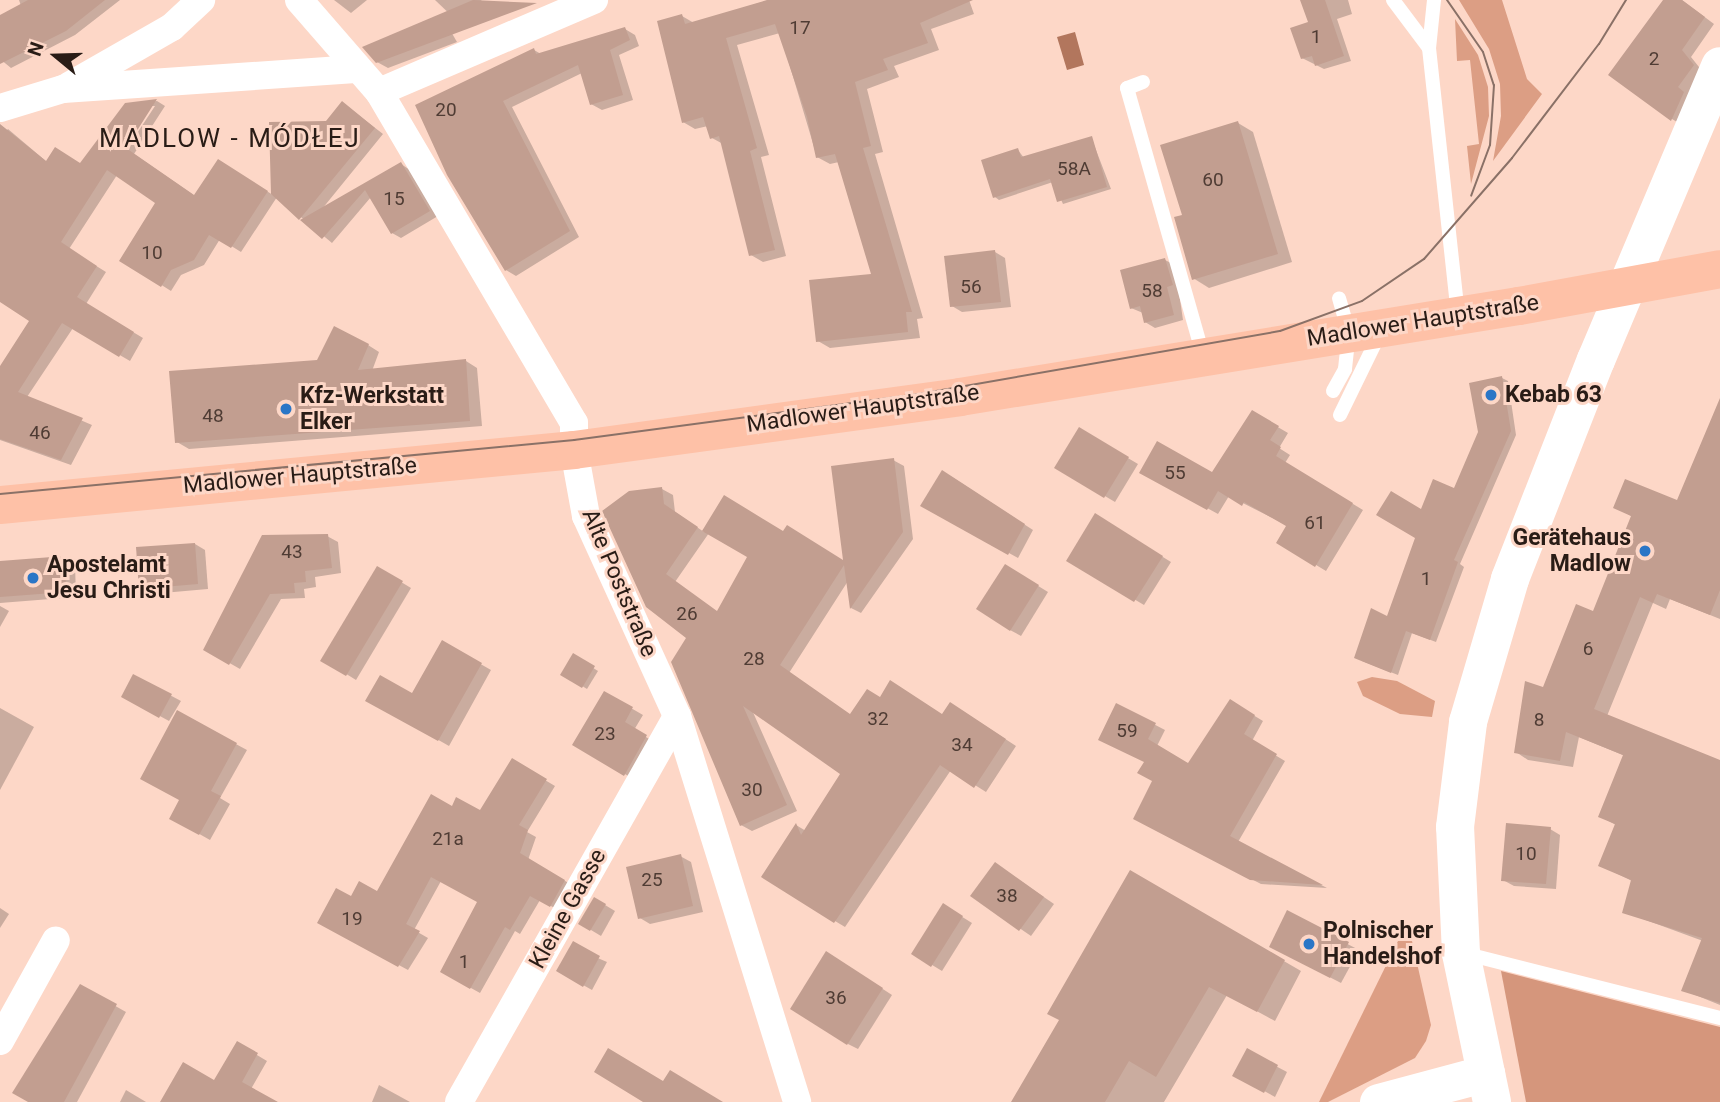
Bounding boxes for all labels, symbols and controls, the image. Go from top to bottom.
house number: 17 [789,17,811,39]
north arrow [21,21,91,91]
house number: 1 [1311,26,1321,48]
text: N [23,39,49,59]
house number: 2 [1649,48,1659,70]
house number: 20 [435,99,457,121]
district label: MADLOW - MÓDŁEJ [101,123,359,155]
house number: 58A [1057,158,1091,180]
house number: 60 [1202,169,1224,191]
house number: 15 [383,188,405,210]
house number: 10 [141,242,163,264]
house number: 56 [960,276,982,298]
house number: 58 [1141,280,1163,302]
street label: Madlower Hauptstraße [1305,289,1541,353]
street label: Madlower Hauptstraße [745,379,981,439]
place label: Kebab 63 [1505,381,1602,409]
place label: Kfz-Werkstatt Elker [300,382,444,436]
marker: Kebab 63 [1483,387,1499,403]
marker: Kfz-Werkstatt Elker [278,401,294,417]
house number: 48 [202,405,224,427]
house number: 46 [29,422,51,444]
street label: Madlower Hauptstraße [182,452,418,500]
house number: 55 [1164,462,1186,484]
street label: Alte Poststraße [575,505,663,661]
house number: 61 [1304,512,1326,534]
place label: Gerätehaus Madlow [1512,524,1631,578]
house number: 43 [281,541,303,563]
marker: Gerätehaus Madlow [1637,543,1653,559]
place label: Apostelamt Jesu Christi [47,551,171,605]
house number: 1 [1421,568,1431,590]
marker: Apostelamt Jesu Christi [25,570,41,586]
house number: 26 [676,603,698,625]
house number: 6 [1583,638,1593,660]
house number: 28 [743,648,765,670]
house number: 32 [867,708,889,730]
house number: 8 [1534,709,1544,731]
house number: 59 [1116,720,1138,742]
house number: 23 [594,723,616,745]
house number: 34 [951,734,973,756]
house number: 30 [741,779,763,801]
house number: 21a [432,828,464,850]
house number: 10 [1515,843,1537,865]
street label: Kleine Gasse [524,844,612,974]
house number: 25 [641,869,663,891]
house number: 38 [996,885,1018,907]
house number: 19 [341,908,363,930]
place label: Polnischer Handelshof [1323,917,1442,971]
marker: Polnischer Handelshof [1301,936,1317,952]
house number: 1 [459,951,469,973]
house number: 36 [825,987,847,1009]

